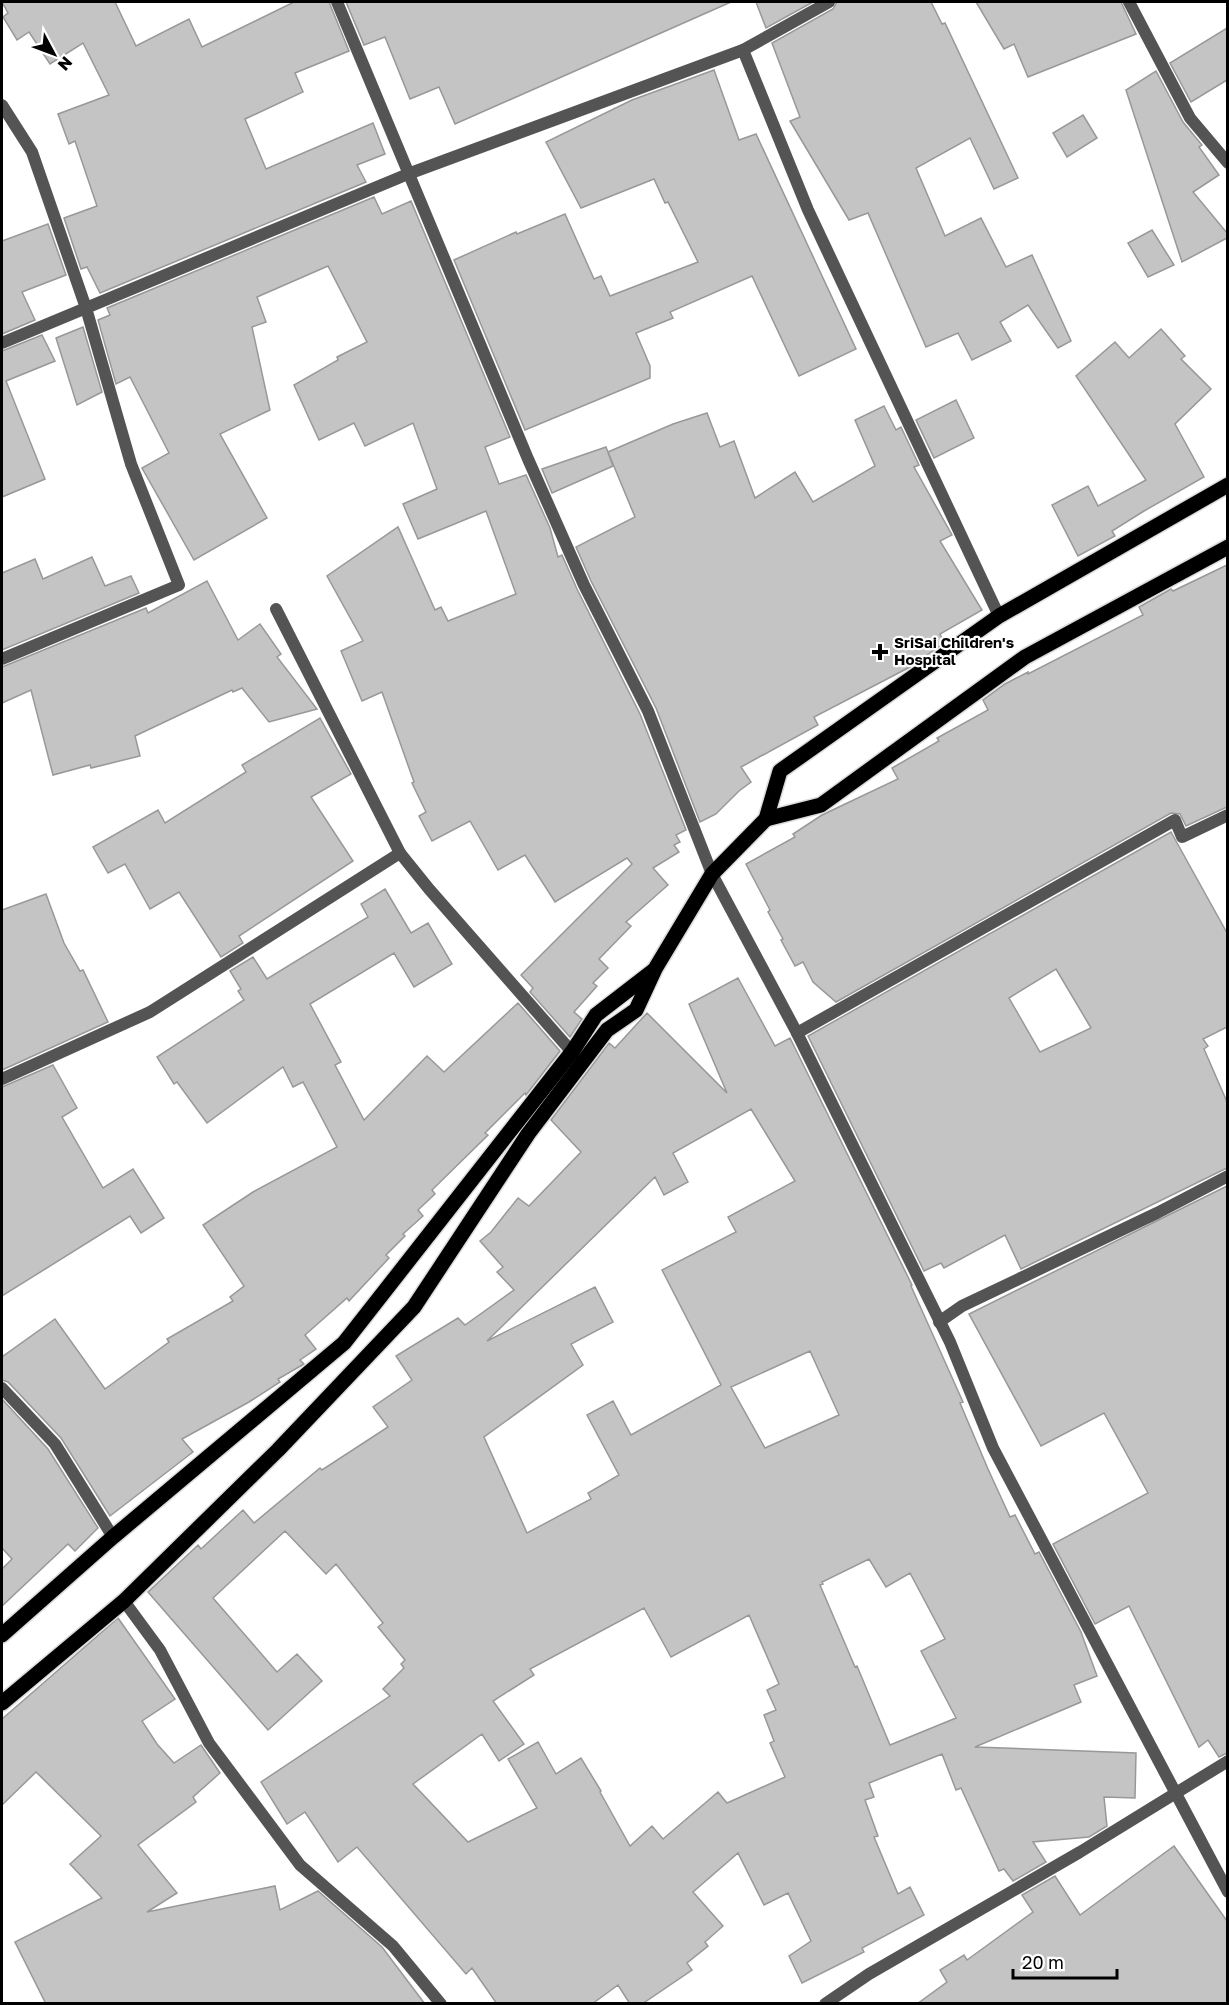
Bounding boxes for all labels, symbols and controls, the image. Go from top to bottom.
north arrow [24,24,84,84]
text: N [54,53,77,75]
place label: SriSai Children's Hospital [894,633,1014,668]
marker: SriSai Children's Hospital [871,643,889,661]
scale bar [1013,1942,1116,1980]
text: 20 m [1022,1951,1064,1973]

